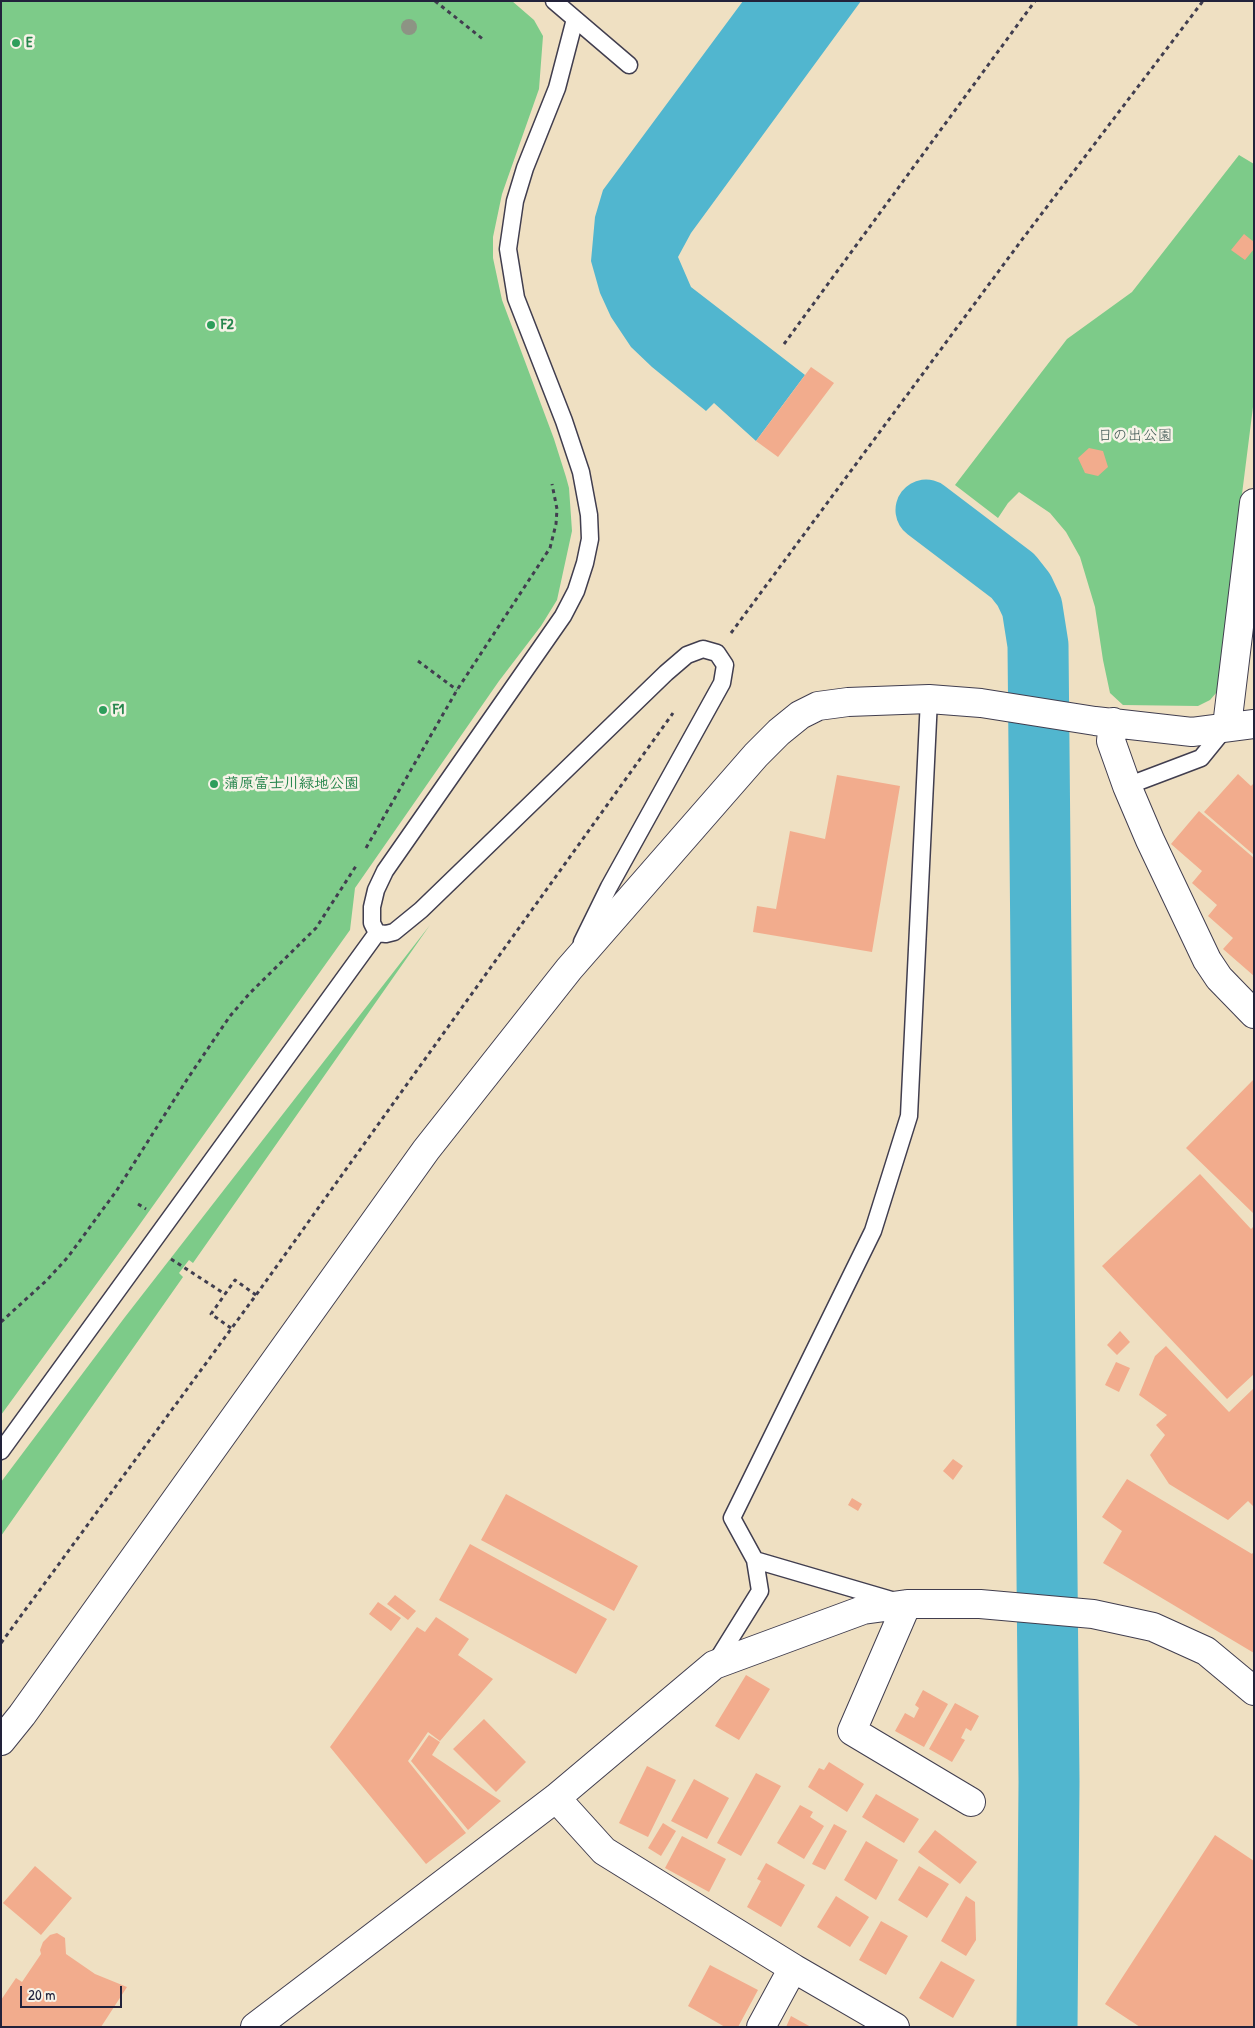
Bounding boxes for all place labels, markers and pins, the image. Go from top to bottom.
place label: E [26,34,33,52]
marker: E [10,37,22,49]
place label: F2 [221,316,234,334]
marker: F2 [205,319,217,331]
place label: F1 [113,701,124,719]
marker: F1 [97,704,109,716]
place label: 蒲原富士川緑地公園 [224,775,359,793]
marker: 蒲原富士川緑地公園 [208,778,220,790]

